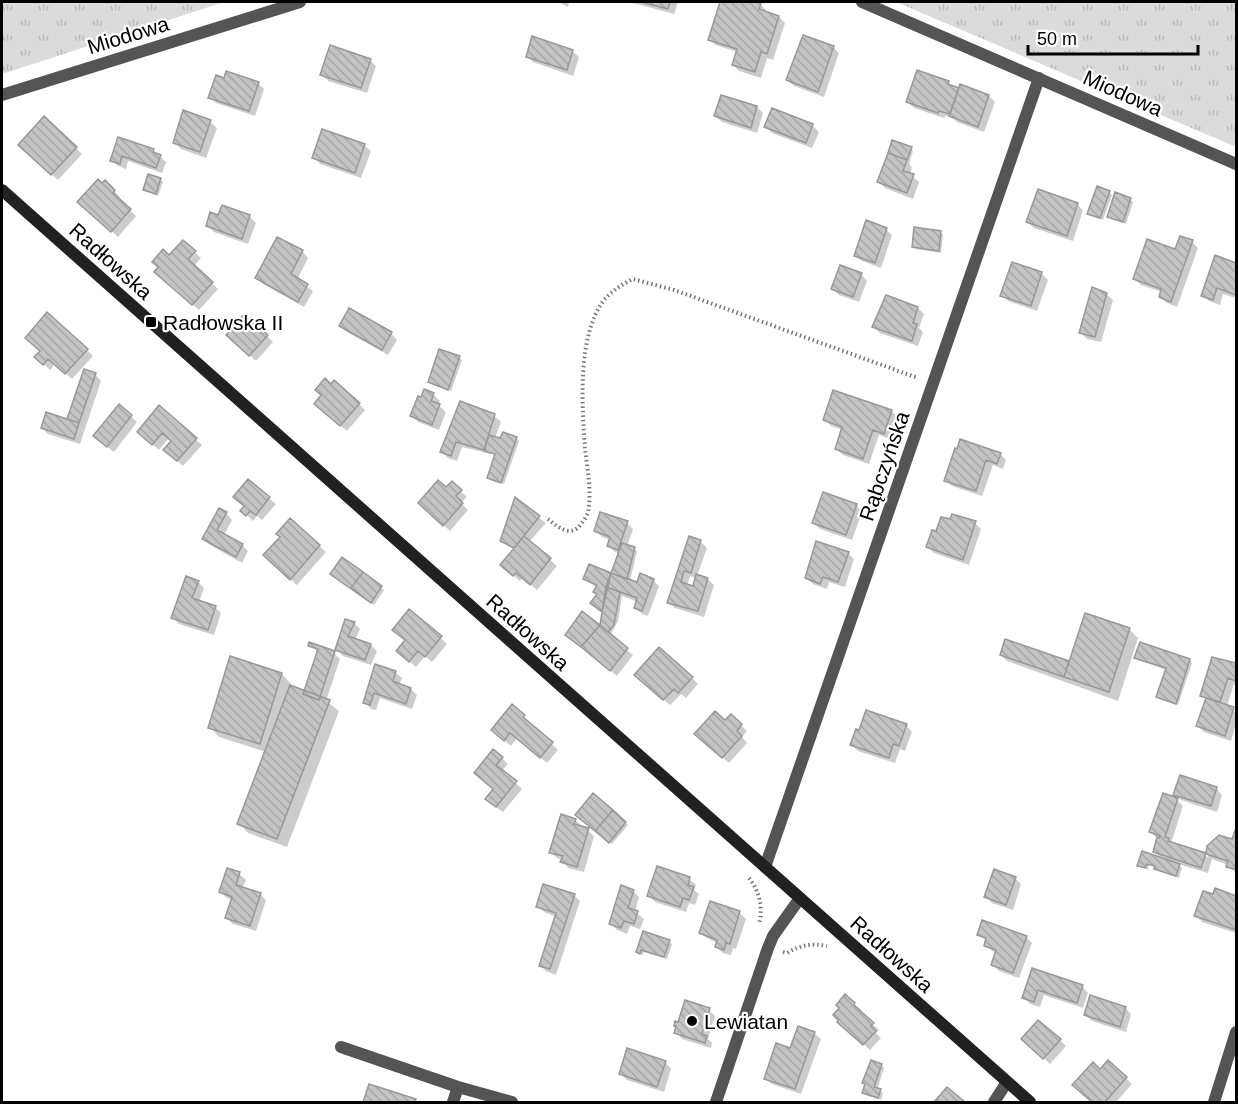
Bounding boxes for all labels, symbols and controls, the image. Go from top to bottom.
street label: Miodowa [84,12,172,58]
scale bar [1028,18,1198,56]
text: 50 m [1037,29,1077,49]
street label: Miodowa [1080,65,1166,121]
street label: Radłowska [65,218,157,304]
place label: Radłowska II [163,311,283,334]
marker: Radłowska II [144,315,158,329]
street label: Rąbczyńska [855,408,914,524]
street label: Radłowska [482,589,574,675]
street label: Radłowska [846,911,938,997]
place label: Lewiatan [704,1010,788,1033]
marker: Lewiatan [685,1014,699,1028]

